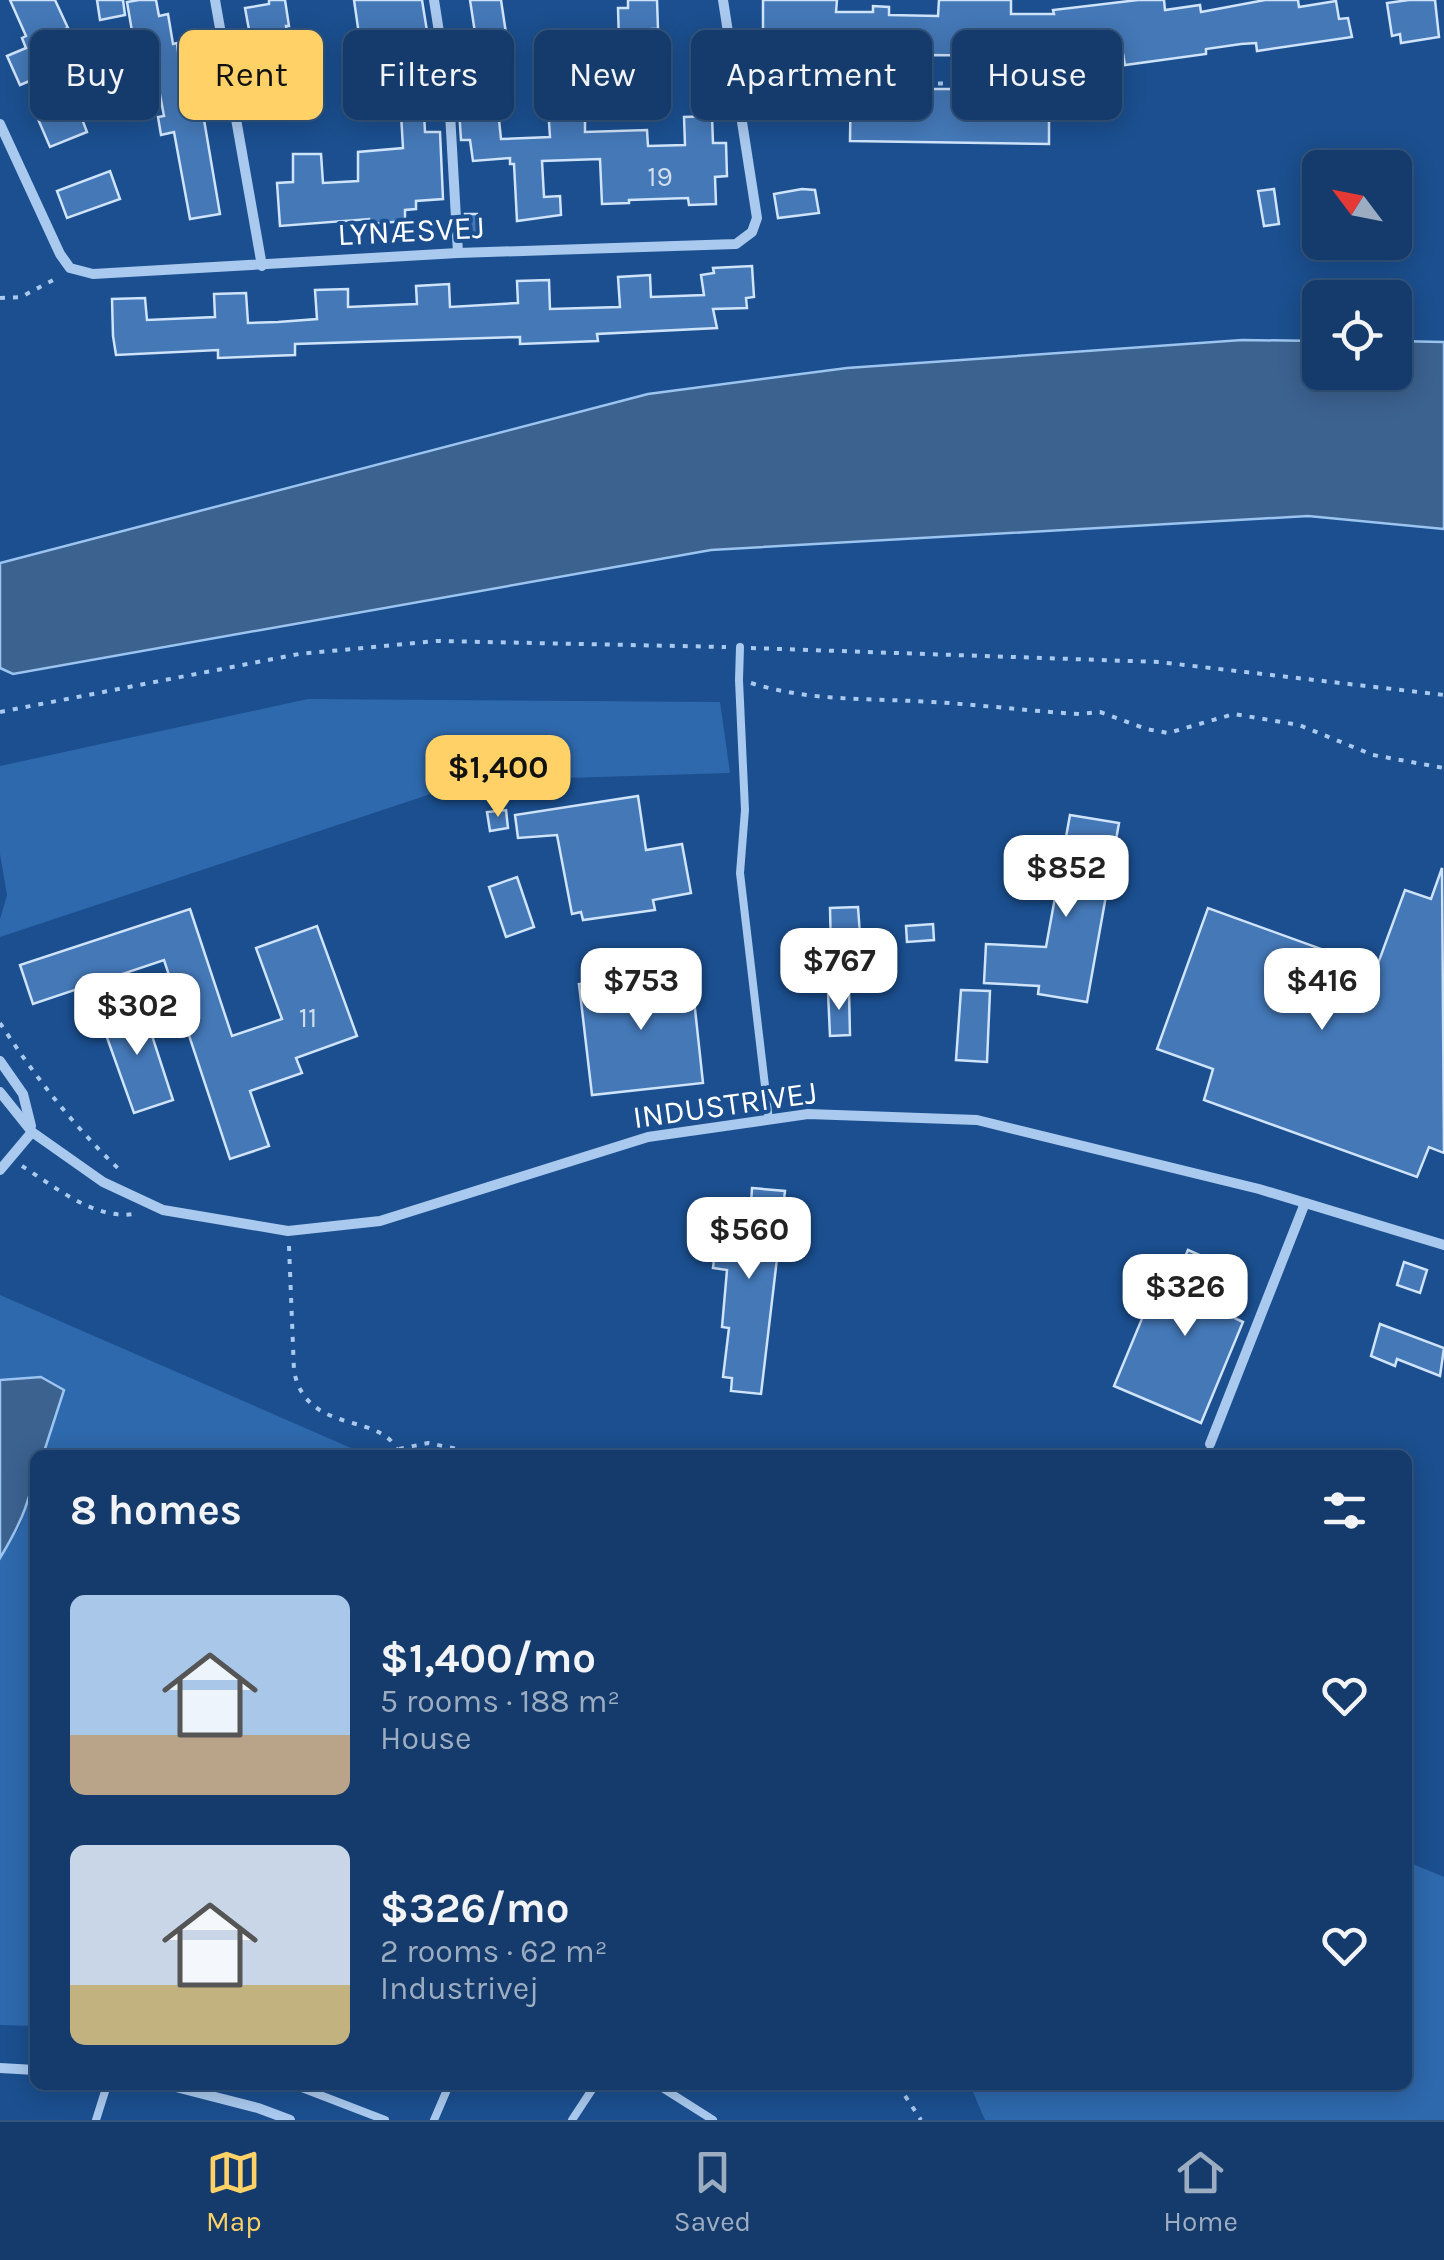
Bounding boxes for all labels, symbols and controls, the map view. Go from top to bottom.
chip: Buy [30,30,159,120]
chip: Rent [179,30,323,120]
chip: Filters [343,30,514,120]
chip: New [534,30,671,120]
chip: Apartment [691,30,932,120]
chip: House [952,30,1122,120]
north arrow [1302,150,1412,260]
map controls [1302,150,1412,390]
house number: 19 [647,160,673,193]
street label: LYNÆSVEJ [336,209,486,253]
button: locate [1302,280,1412,390]
pin: $1,400 [417,735,579,820]
text: $1,400 [447,749,549,786]
pin: $852 [1007,835,1125,920]
text: $852 [1026,849,1106,886]
pin: $767 [780,928,898,1013]
text: $767 [802,942,876,979]
pin: $753 [582,948,700,1033]
pin: $416 [1263,948,1381,1033]
text: $753 [603,962,679,999]
text: $416 [1286,962,1358,999]
pin: $302 [78,973,196,1058]
text: $302 [96,987,178,1024]
house number: 11 [299,1001,317,1034]
street label: INDUSTRIVEJ [630,1074,820,1136]
pin: $560 [690,1197,808,1282]
text: $560 [709,1211,789,1248]
pin: $326 [1126,1254,1244,1339]
text: $326 [1145,1268,1225,1305]
icon: filters [1317,1483,1372,1538]
text: 8 homes [70,1485,242,1535]
text: $1,400/mo [380,1633,596,1683]
icon: home [150,1635,270,1755]
icon: heart [1317,1668,1372,1723]
text: 5 rooms · 188 m² [380,1683,620,1720]
text: House [380,1720,472,1757]
text: $326/mo [380,1883,569,1933]
icon: home [150,1885,270,2005]
icon: heart [1317,1918,1372,1973]
text: 2 rooms · 62 m² [380,1933,608,1970]
text: Industrivej [380,1970,539,2007]
tab: Map [206,2145,262,2238]
tab: Saved [674,2145,751,2238]
tab: Home [1163,2145,1238,2238]

